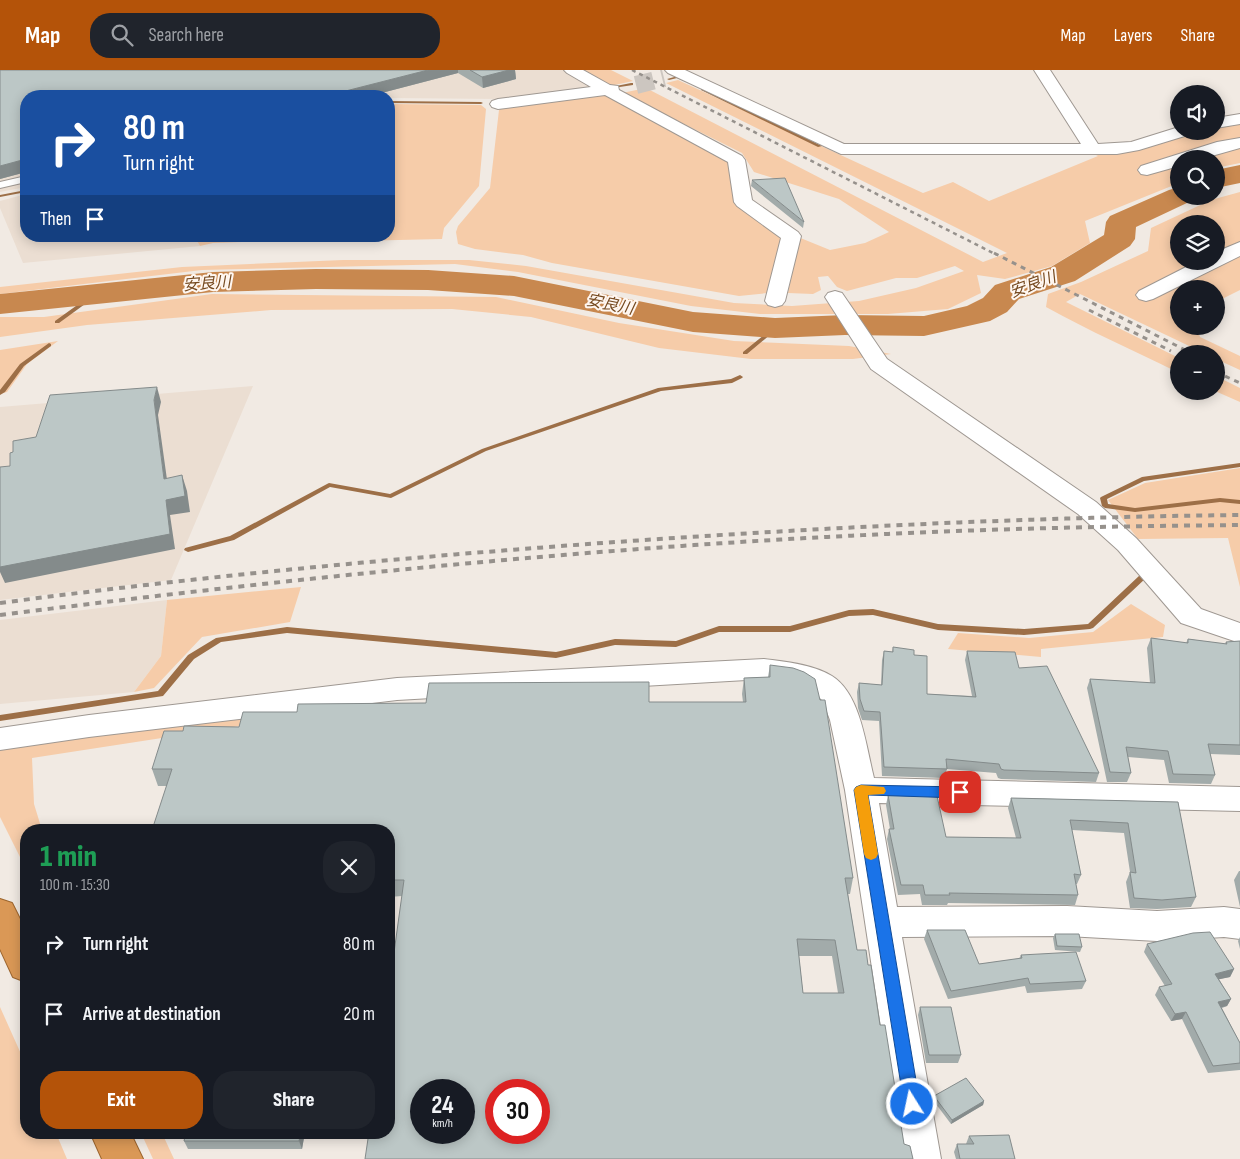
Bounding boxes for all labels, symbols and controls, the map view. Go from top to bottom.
search box [90,13,440,58]
text: Map [25,21,60,50]
icon: search [108,21,136,49]
text: Search here [148,24,224,47]
text: Map [1061,25,1086,46]
text: Layers [1114,25,1153,46]
text: Share [1181,25,1215,46]
map controls [1170,85,1225,400]
button: sound [1170,85,1225,140]
text: 80 m [123,107,185,150]
icon: right [40,110,105,175]
text: Turn right [123,150,194,177]
button: search [1170,150,1225,205]
icon: arrive [81,205,109,233]
text: Then [40,208,71,231]
button: layers [1170,215,1225,270]
water label: 安良川 [1007,267,1061,302]
water label: 安良川 [182,273,234,295]
button: + [1170,280,1225,335]
water label: 安良川 [585,291,637,319]
button: − [1170,345,1225,400]
pin [939,771,981,813]
icon: arrive [946,778,974,806]
text: 1 min [40,839,97,875]
button: close [323,841,375,893]
text: 100 m · 15:30 [40,876,110,895]
icon: right [40,930,68,958]
text: Turn right [83,933,148,956]
text: 80 m [343,933,375,956]
icon: arrive [40,1000,68,1028]
text: Arrive at destination [83,1003,221,1026]
text: 20 m [343,1003,375,1026]
button: Exit [40,1071,203,1129]
button: Share [213,1071,375,1129]
position arrow [885,1077,937,1129]
speed limit sign: 30 [485,1079,550,1144]
text: 24 [431,1090,454,1121]
text: km/h [432,1116,453,1131]

